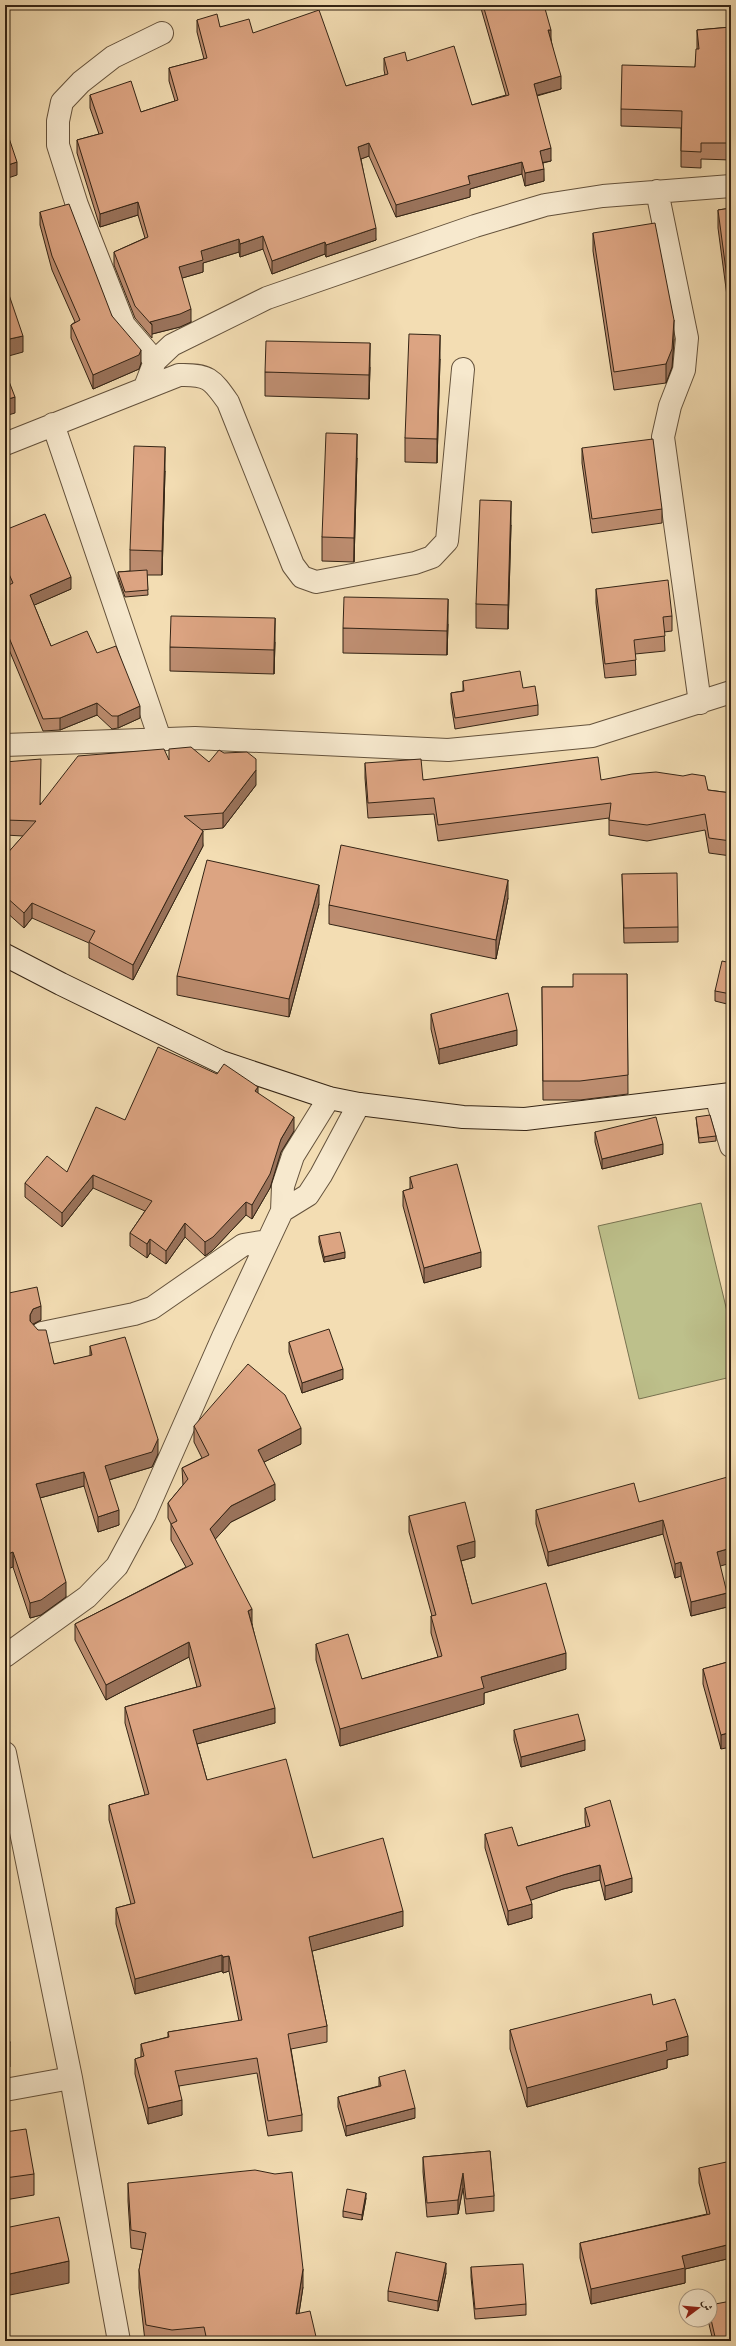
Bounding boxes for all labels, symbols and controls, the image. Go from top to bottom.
north arrow [678,2288,718,2328]
text: ش [698,2298,715,2313]

